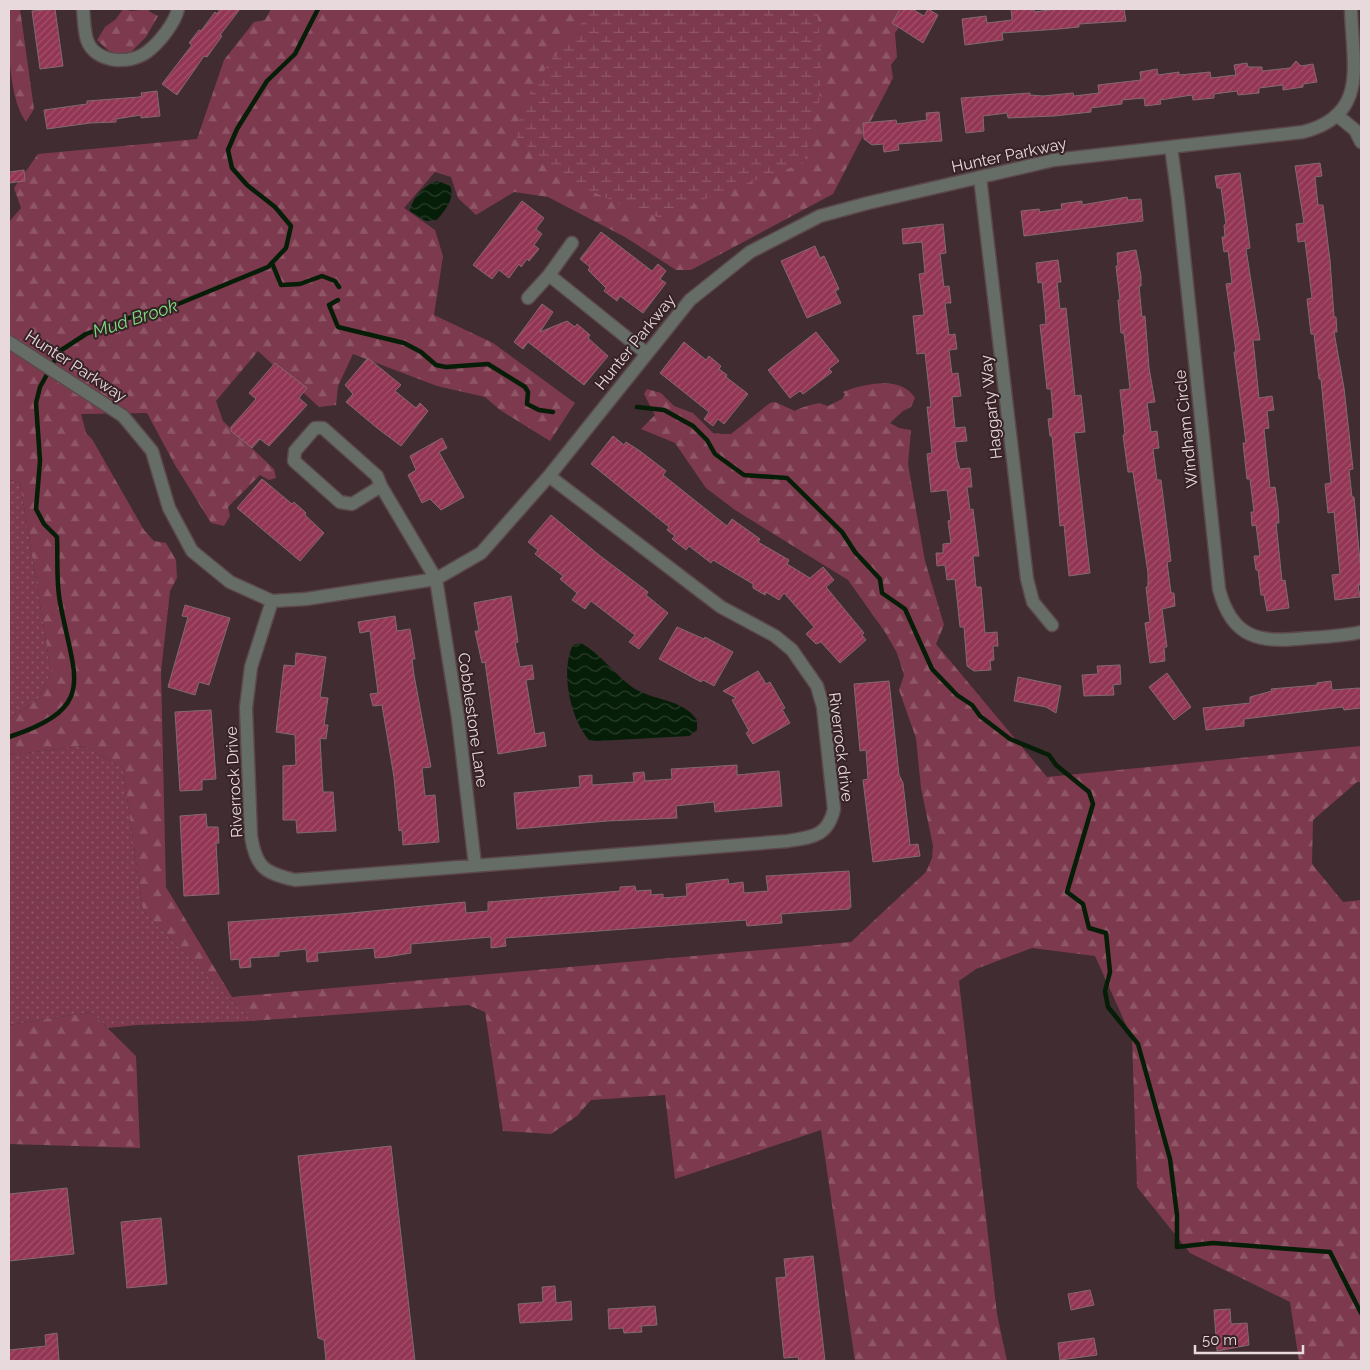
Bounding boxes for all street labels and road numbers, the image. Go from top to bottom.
street label: Hunter Parkway [950,133,1069,176]
street label: Hunter Parkway [591,290,679,393]
street label: Hunter Parkway [22,326,131,406]
street label: Haggarty Way [976,354,1006,460]
street label: Windham Circle [1170,369,1202,489]
street label: Cobblestone Lane [454,651,492,789]
street label: Riverrock drive [825,691,857,803]
street label: Riverrock Drive [222,726,246,838]

